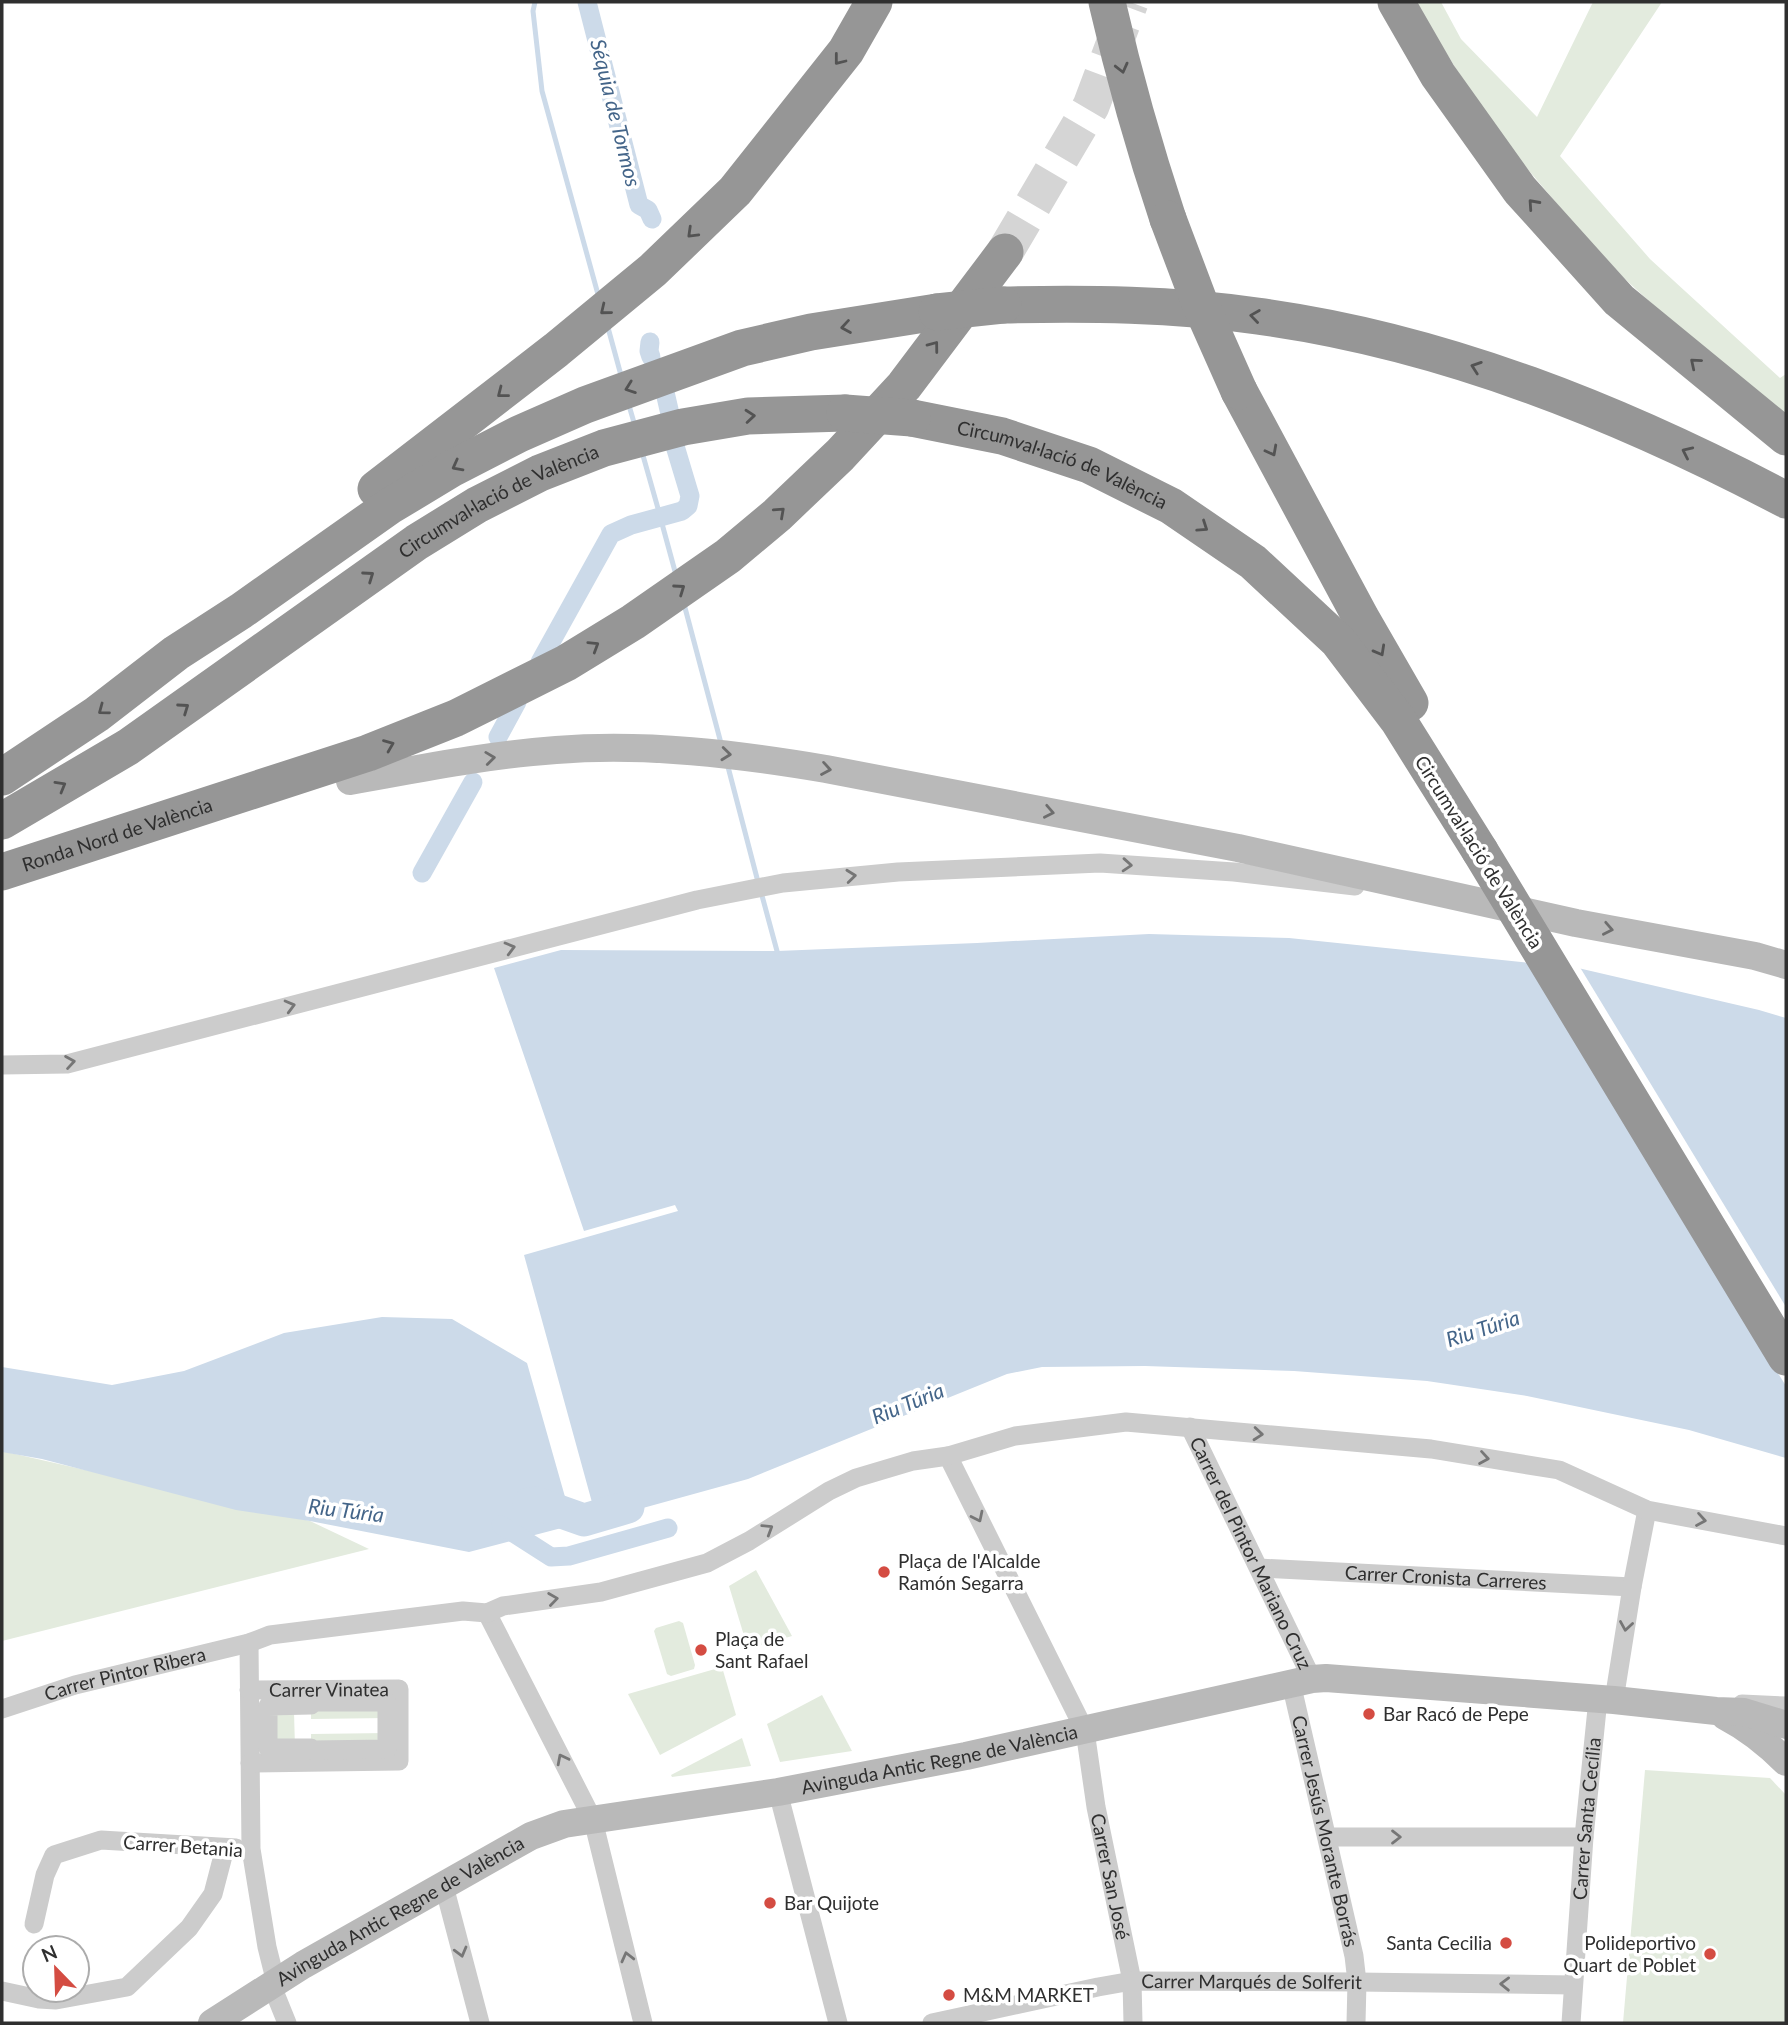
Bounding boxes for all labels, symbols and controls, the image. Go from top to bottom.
water label: Séquia de Tormos [586,36,647,189]
one-way arrow [834,52,847,64]
one-way arrow [1114,62,1128,74]
one-way arrow [1528,199,1541,212]
one-way arrow [687,225,700,238]
one-way arrow [600,302,612,315]
one-way arrow [1249,308,1261,323]
one-way arrow [840,319,851,334]
one-way arrow [926,341,939,354]
one-way arrow [1691,359,1704,371]
one-way arrow [1470,361,1483,375]
one-way arrow [624,380,636,394]
one-way arrow [498,384,510,397]
one-way arrow [745,409,756,424]
street label: Circumval·lació de València [955,415,1171,513]
street label: Circumval·lació de València [394,439,602,563]
one-way arrow [1264,444,1277,456]
one-way arrow [1682,446,1694,460]
one-way arrow [452,458,464,471]
one-way arrow [772,508,785,520]
one-way arrow [1195,519,1208,531]
one-way arrow [361,572,374,584]
one-way arrow [672,585,685,597]
one-way arrow [586,642,599,655]
one-way arrow [1372,644,1385,656]
one-way arrow [98,701,111,714]
one-way arrow [176,704,189,716]
one-way arrow [382,739,394,753]
one-way arrow [721,746,732,761]
one-way arrow [484,750,496,765]
street label: Circumval·lació de València [1411,751,1548,952]
one-way arrow [820,760,832,775]
one-way arrow [53,781,66,794]
street label: Ronda Nord de València [19,792,215,876]
one-way arrow [1043,803,1055,818]
one-way arrow [1121,857,1132,872]
one-way arrow [845,869,857,884]
one-way arrow [1602,920,1614,935]
one-way arrow [504,942,516,957]
one-way arrow [284,1000,296,1014]
one-way arrow [64,1055,76,1070]
water label: Riu Túria [1443,1304,1522,1351]
water label: Riu Túria [868,1377,947,1428]
one-way arrow [1252,1426,1264,1441]
street label: Carrer del Pintor Mariano Cruz [1185,1433,1317,1673]
one-way arrow [1478,1450,1490,1465]
water label: Riu Túria [307,1492,385,1527]
one-way arrow [970,1510,984,1522]
one-way arrow [1695,1512,1707,1527]
one-way arrow [760,1525,773,1538]
place label: Plaça de l'Alcalde Ramón Segarra [898,1549,1040,1594]
street label: Carrer Cronista Carreres [1344,1560,1547,1594]
marker: Plaça de l'Alcalde Ramón Segarra [876,1564,892,1580]
one-way arrow [548,1591,559,1606]
one-way arrow [1619,1620,1634,1632]
place label: Plaça de Sant Rafael [715,1627,808,1672]
street label: Carrer Pintor Ribera [41,1642,208,1705]
marker: Plaça de Sant Rafael [693,1642,709,1658]
street label: Carrer Vinatea [269,1677,389,1701]
place label: Bar Racó de Pepe [1383,1702,1529,1725]
marker: Bar Racó de Pepe [1361,1706,1377,1722]
street label: Carrer Jesús Morante Borrás [1288,1713,1364,1949]
street label: Avinguda Antic Regne de València [799,1720,1080,1798]
street label: Carrer Santa Cecília [1568,1736,1605,1901]
one-way arrow [556,1754,570,1766]
street label: Carrer San José [1087,1811,1135,1942]
one-way arrow [1391,1829,1401,1845]
street label: Carrer Betania [122,1830,244,1861]
street label: Avinguda Antic Regne de València [271,1830,528,1990]
place label: Bar Quijote [784,1891,879,1914]
marker: Bar Quijote [762,1895,778,1911]
place label: Santa Cecilia [1386,1931,1492,1954]
place label: Polideportivo Quart de Poblet [1563,1931,1696,1976]
north arrow [21,1934,91,2004]
marker: Santa Cecilia [1498,1935,1514,1951]
text: N [38,1939,60,1966]
one-way arrow [453,1946,467,1958]
marker: Polideportivo Quart de Poblet [1702,1946,1718,1962]
one-way arrow [621,1951,635,1963]
street label: Carrer Marqués de Solferit [1141,1969,1362,1993]
one-way arrow [1499,1976,1510,1992]
place label: M&M MARKET [963,1983,1094,2006]
marker: M&M MARKET [941,1987,957,2003]

